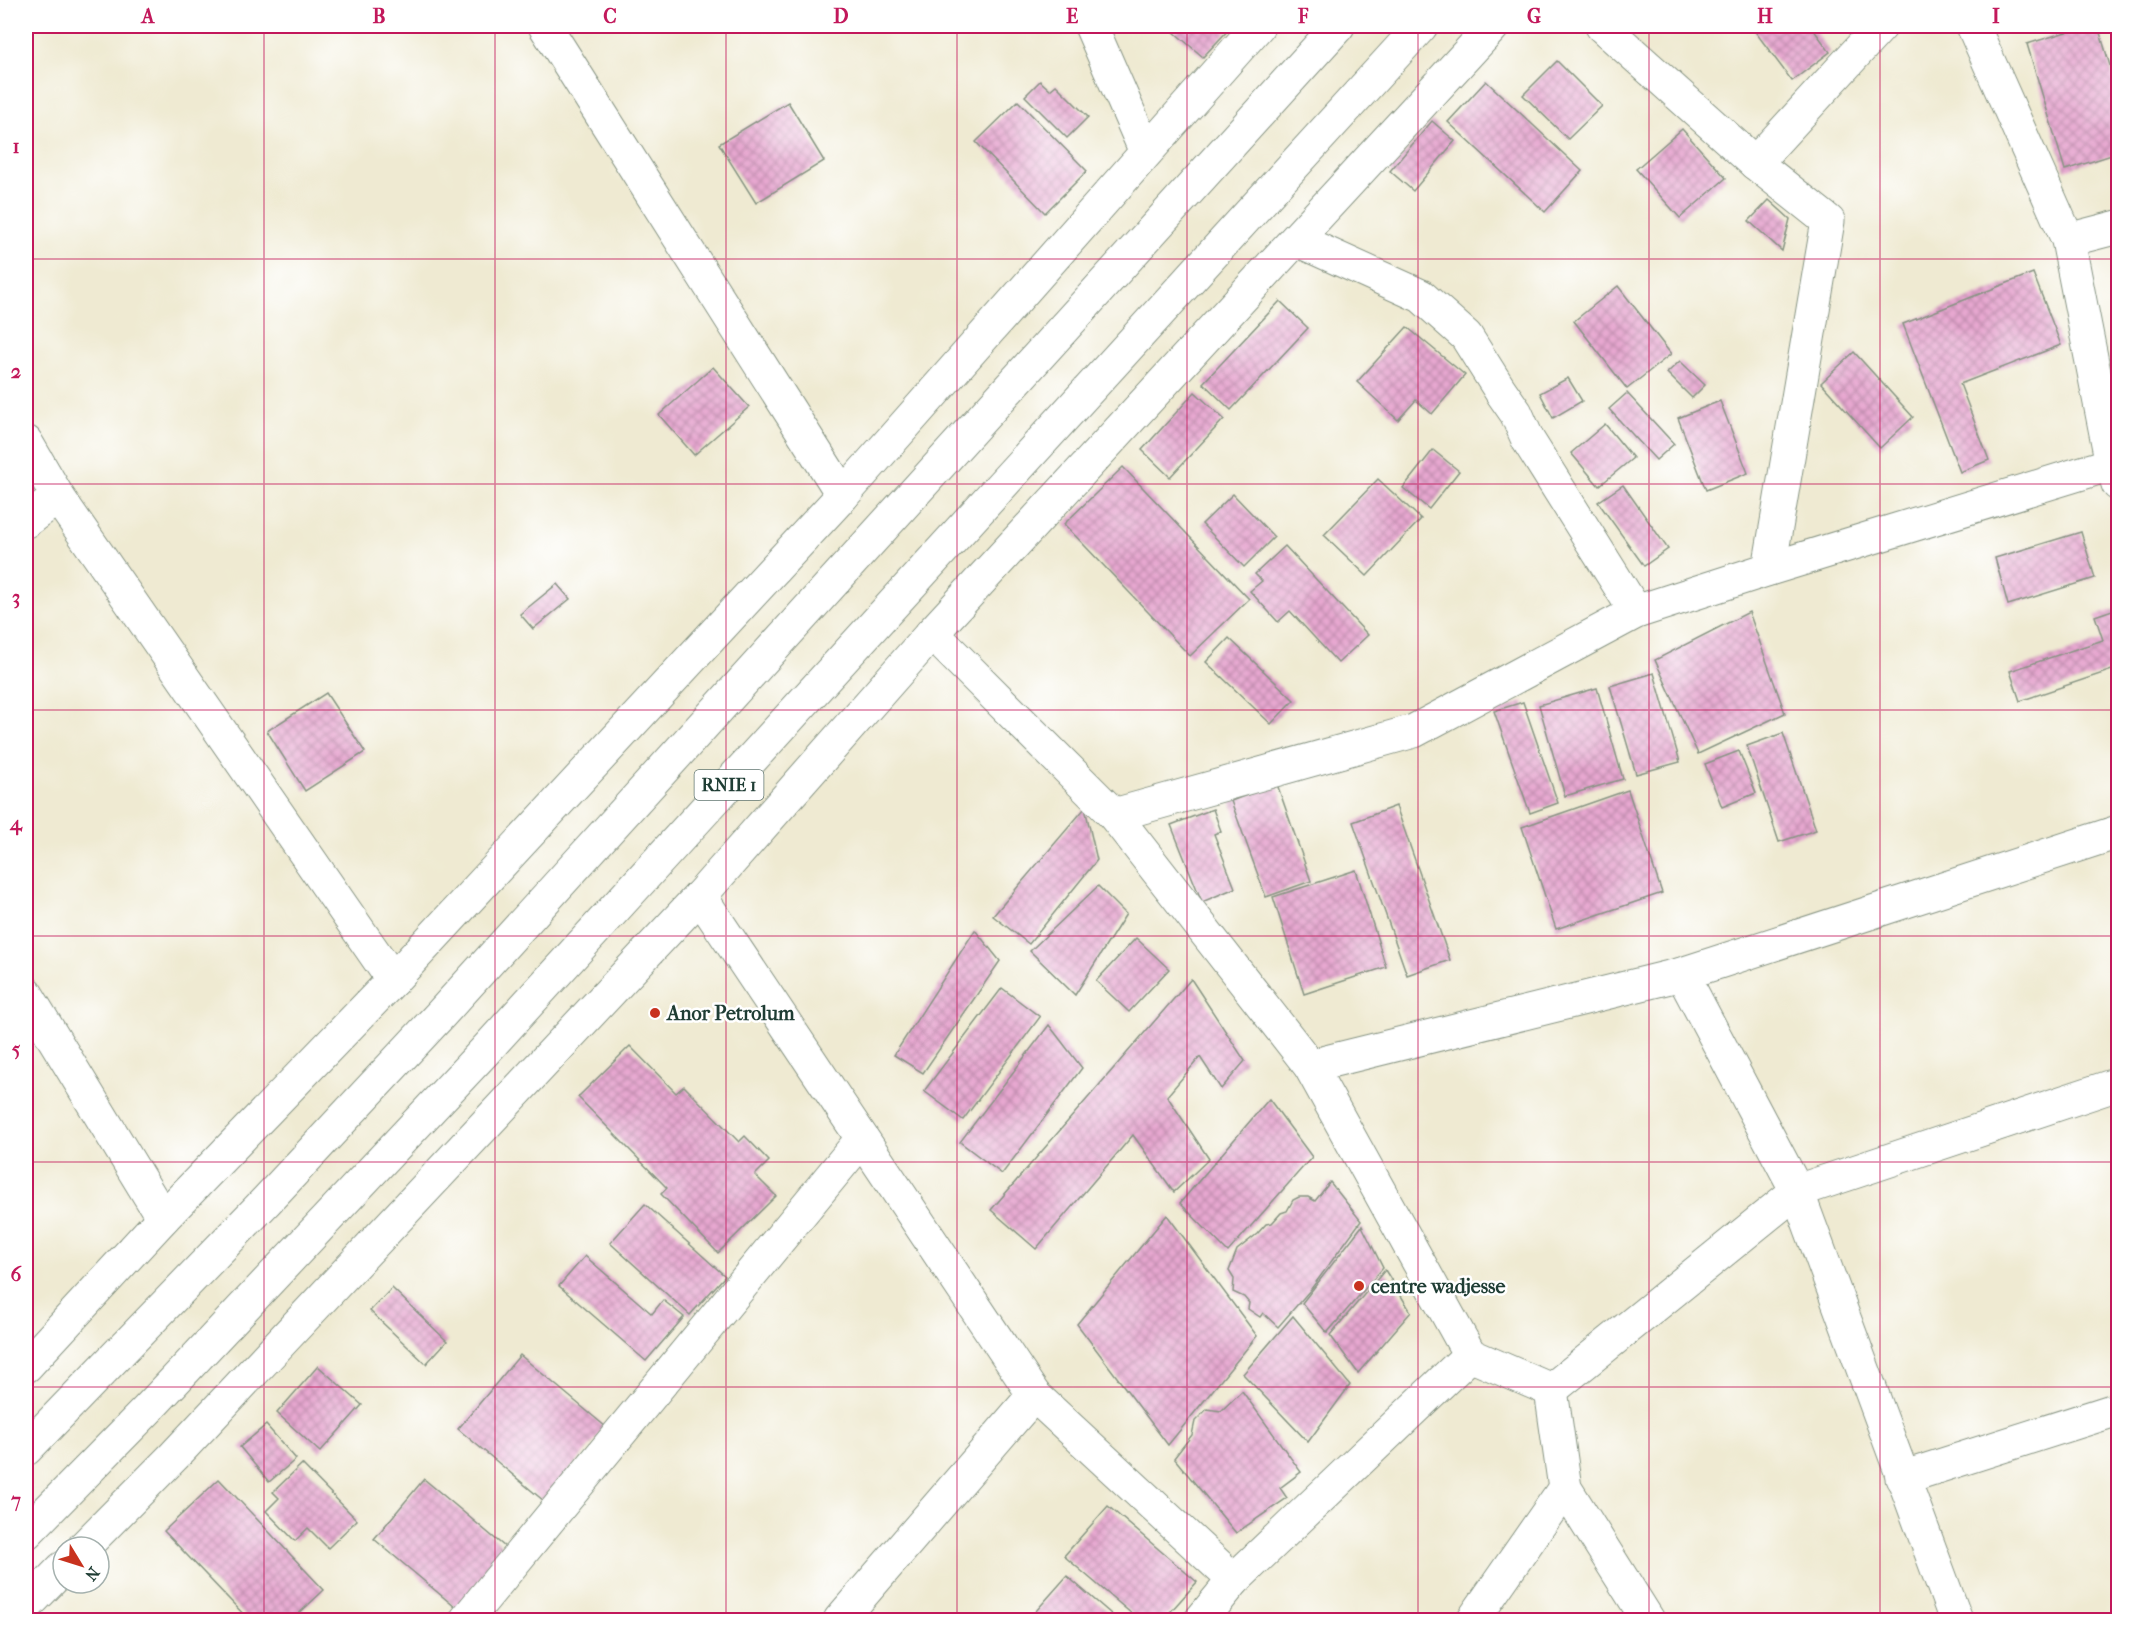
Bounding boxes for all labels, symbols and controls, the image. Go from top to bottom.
text: A [140,5,156,28]
text: B [372,5,386,28]
text: C [603,5,617,28]
text: D [833,5,849,28]
text: E [1066,5,1078,28]
text: F [1297,5,1309,28]
text: G [1527,5,1541,28]
text: H [1757,5,1773,28]
text: I [1992,5,2000,28]
text: 1 [12,135,20,158]
text: 2 [11,360,21,383]
text: 3 [12,586,20,609]
road number: RNIE 1 [694,770,764,800]
text: 4 [9,812,23,836]
place label: Anor Petrolum [665,1002,795,1025]
marker: Anor Petrolum [648,1006,662,1020]
text: 5 [12,1038,21,1061]
text: 6 [11,1263,23,1286]
place label: centre wadjesse [1371,1275,1505,1298]
marker: centre wadjesse [1352,1279,1366,1293]
text: 7 [10,1489,21,1512]
north arrow [51,1535,111,1595]
text: N [81,1563,104,1585]

